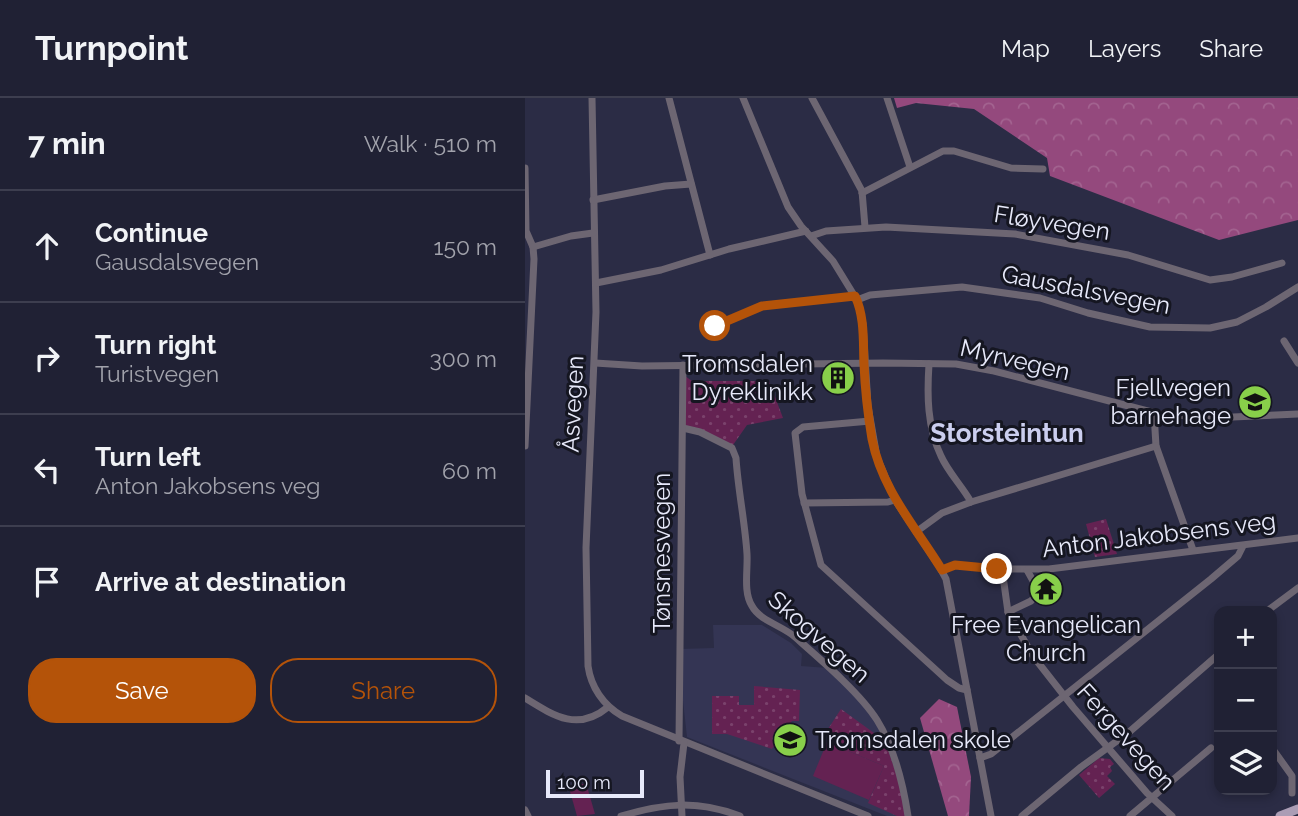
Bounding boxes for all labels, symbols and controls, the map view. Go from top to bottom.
text: Turnpoint [35,29,188,68]
text: Map [1001,34,1050,63]
text: Layers [1088,34,1161,63]
text: Share [1199,34,1263,63]
text: 7 min [28,126,106,161]
text: Walk · 510 m [364,130,497,157]
street label: Fløyvegen [992,199,1112,246]
text: Continue [95,218,208,248]
icon: ahead [28,227,66,265]
text: 150 m [434,233,497,260]
text: Gausdalsvegen [95,248,259,275]
street label: Gausdalsvegen [999,259,1173,320]
route start [699,310,730,341]
text: Turn right [95,330,216,360]
street label: Myrvegen [957,333,1073,386]
icon: right [28,339,66,377]
text: 300 m [430,345,497,372]
place label: Tromsdalen Dyreklinikk [682,349,813,406]
street label: Åsvegen [555,355,590,453]
building icon: Tromsdalen Dyreklinikk [819,359,857,397]
text: Turistvegen [95,360,219,387]
place label: Fjellvegen barnehage [1111,373,1231,430]
school or university icon: Fjellvegen barnehage [1236,383,1274,421]
district label: Storsteintun [930,418,1084,448]
text: Turn left [95,442,201,472]
icon: left [28,451,66,489]
text: 60 m [442,457,497,484]
text: Anton Jakobsens veg [95,472,320,499]
street label: Tønsnesvegen [647,473,676,633]
street label: Anton Jakobsens veg [1040,506,1277,563]
route end [981,553,1012,584]
icon: arrive [28,563,66,601]
text: Arrive at destination [95,567,346,597]
temple icon: Free Evangelican Church [1027,570,1065,608]
street label: Skogvegen [763,585,876,689]
map controls [1214,606,1277,795]
button: + [1214,606,1277,669]
place label: Free Evangelican Church [951,610,1141,667]
button: Save [28,658,256,723]
button: Share [270,658,497,723]
button: − [1214,669,1277,732]
street label: Fergevegen [1071,677,1182,796]
school or university icon: Tromsdalen skole [771,721,809,759]
place label: Tromsdalen skole [815,725,1011,754]
button: layers [1214,732,1277,795]
scale bar [546,767,644,799]
text: 100 m [557,771,611,793]

